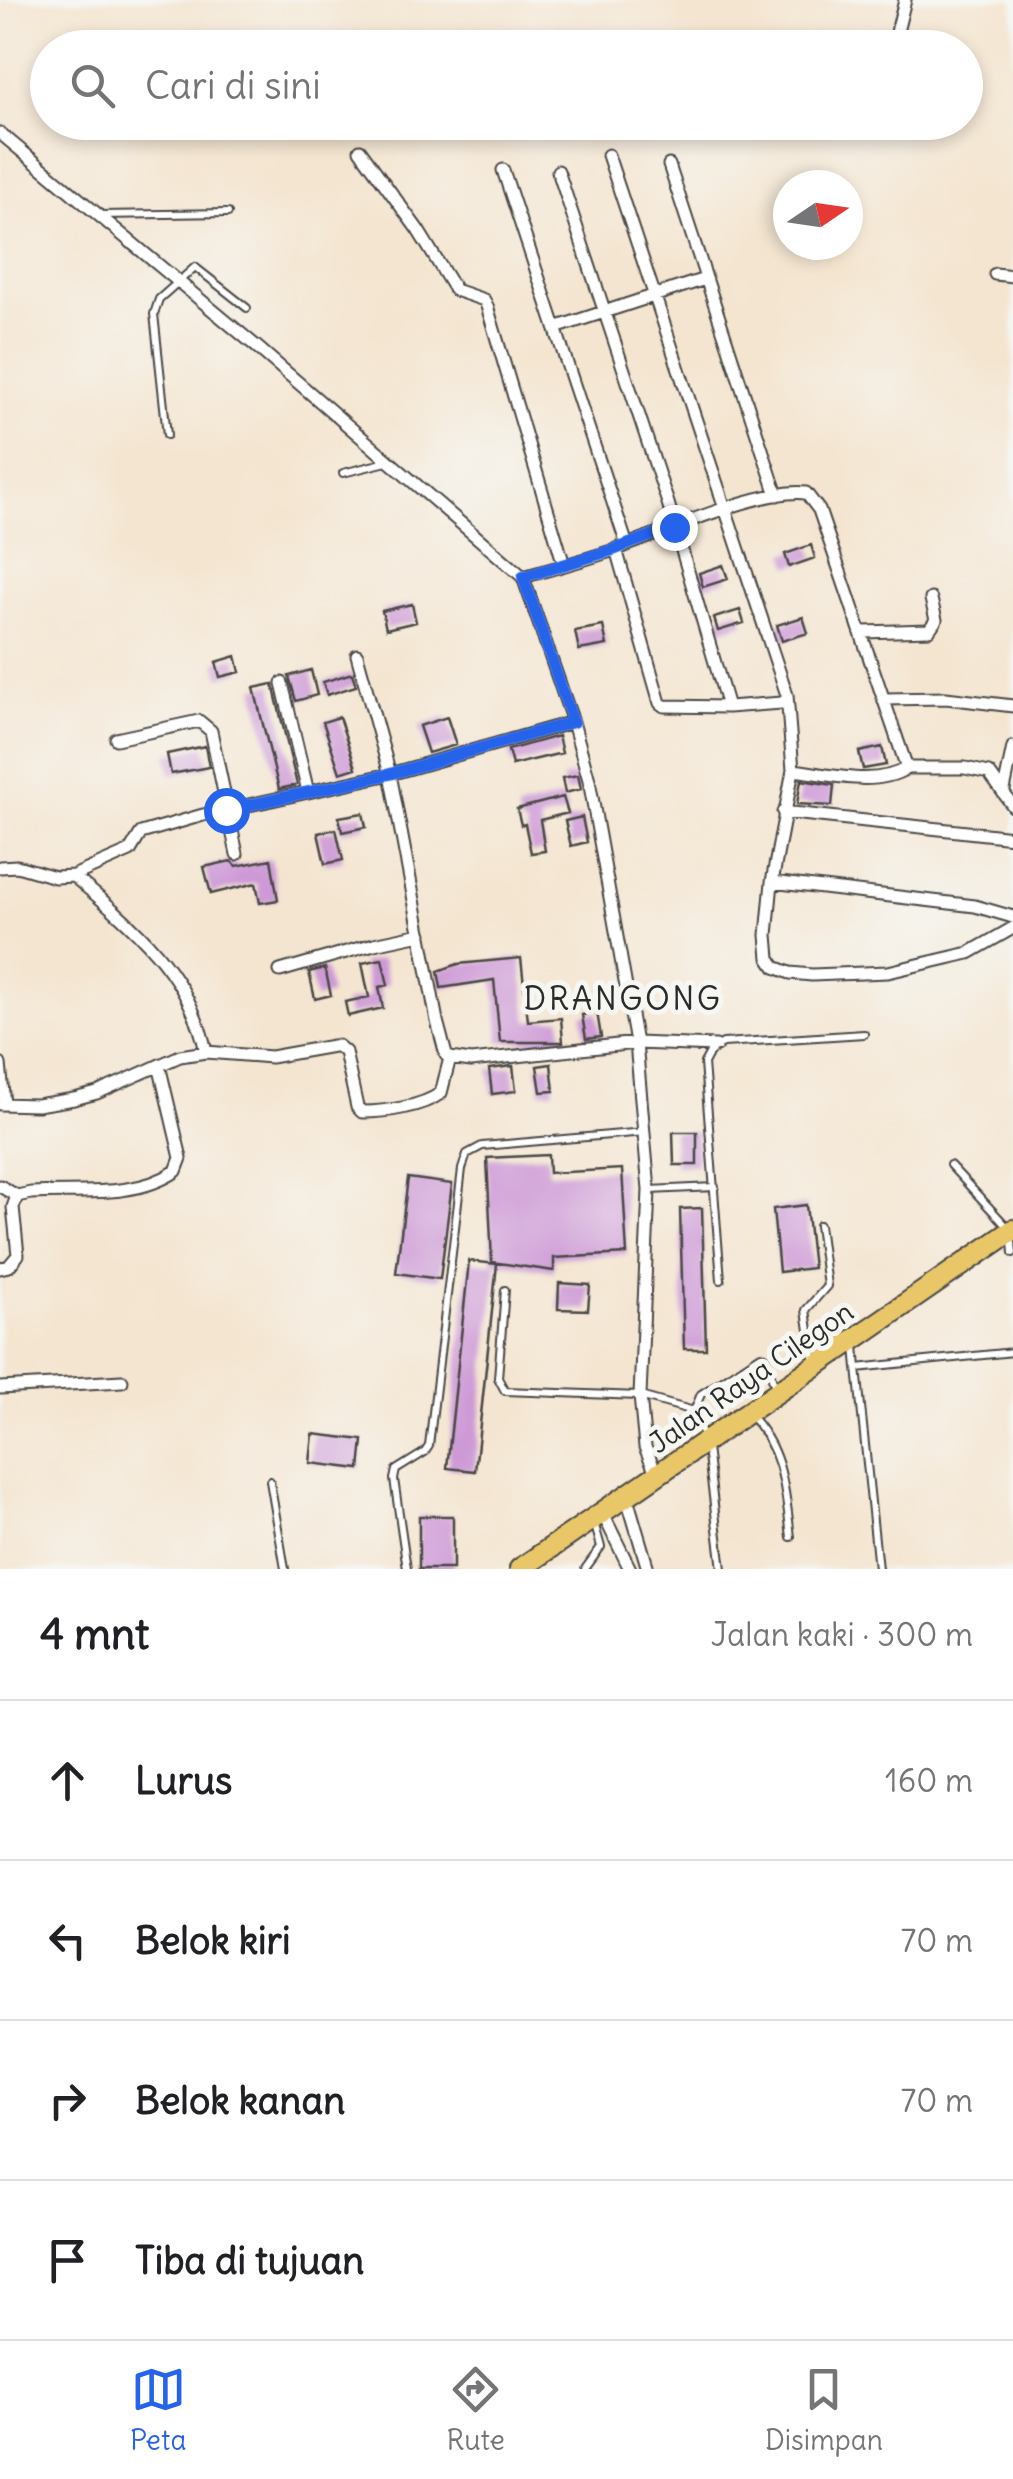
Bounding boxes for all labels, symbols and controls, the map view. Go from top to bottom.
search box [30,30,983,140]
icon: search [65,58,120,113]
text: Cari di sini [145,62,321,109]
north arrow [773,170,863,260]
route end [652,505,698,551]
route start [204,788,250,834]
district label: DRANGONG [524,978,722,1019]
street label: Jalan Raya Cilegon [642,1293,860,1461]
text: 4 mnt [40,1608,149,1660]
text: Jalan kaki · 300 m [711,1614,973,1655]
icon: ahead [40,1753,95,1808]
text: Lurus [135,1757,232,1804]
text: 160 m [885,1760,973,1801]
icon: left [40,1913,95,1968]
text: Belok kiri [135,1917,291,1964]
text: 70 m [901,1920,973,1961]
icon: right [40,2073,95,2128]
text: Belok kanan [135,2077,345,2124]
text: 70 m [901,2080,973,2121]
icon: arrive [40,2233,95,2288]
text: Tiba di tujuan [135,2237,364,2284]
tab: Peta [130,2362,186,2458]
tab: Rute [447,2362,505,2458]
tab: Disimpan [765,2362,883,2458]

